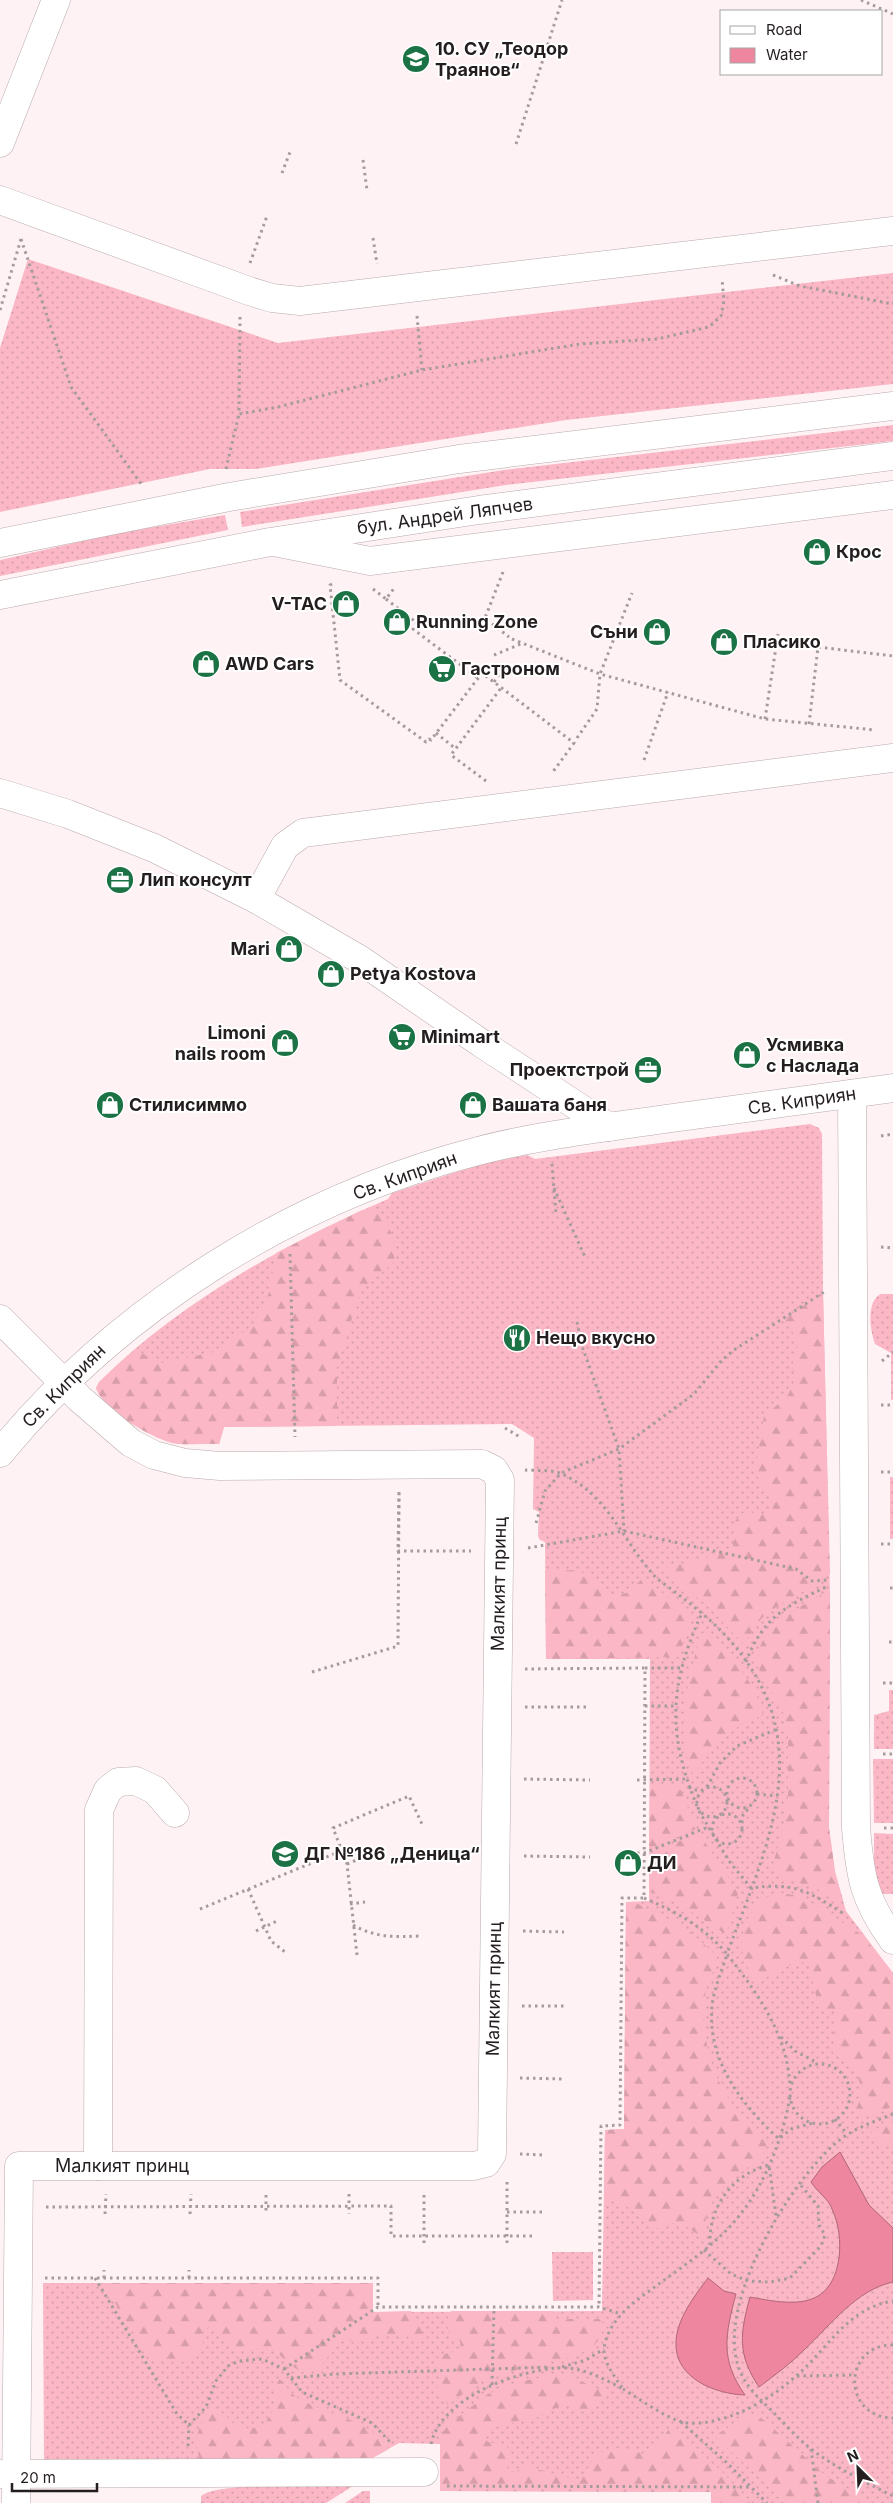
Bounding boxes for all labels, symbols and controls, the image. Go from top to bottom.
legend [720,10,883,75]
text: Road [766,20,802,39]
place label: 10. СУ „Теодор Траянов“ [435,38,568,80]
school or university icon: 10. СУ „Теодор Траянов“ [401,44,431,74]
text: Water [766,45,808,64]
street label: бул. Андрей Ляпчев [356,493,534,538]
shop icon: Крос [802,537,832,567]
place label: Крос [836,541,882,562]
shop icon: V-TAC [331,589,361,619]
place label: V-TAC [271,593,327,614]
shop icon: Running Zone [382,607,412,637]
place label: Running Zone [416,611,538,632]
shop icon: Съни [642,617,672,647]
place label: Съни [590,621,638,642]
shop icon: Пласико [709,627,739,657]
place label: Пласико [743,631,821,652]
shop icon: AWD Cars [191,649,221,679]
place label: AWD Cars [225,653,314,674]
supermarket icon: Гастроном [427,654,457,684]
place label: Гастроном [461,658,560,679]
office icon: Лип консулт [105,865,135,895]
place label: Лип консулт [139,869,252,890]
shop icon: Mari [274,934,304,964]
place label: Mari [230,938,270,959]
shop icon: Petya Kostova [316,959,346,989]
place label: Petya Kostova [350,963,476,984]
place label: Limoni nails room [175,1022,266,1064]
supermarket icon: Minimart [387,1022,417,1052]
place label: Minimart [421,1026,500,1047]
shop icon: Limoni nails room [270,1028,300,1058]
place label: Усмивка с Наслада [766,1034,859,1076]
shop icon: Усмивка с Наслада [732,1040,762,1070]
office icon: Проектстрой [633,1055,663,1085]
place label: Проектстрой [510,1059,629,1080]
street label: Св. Киприян [746,1083,857,1118]
shop icon: Стилисиммо [95,1090,125,1120]
shop icon: Вашата баня [458,1090,488,1120]
place label: Стилисиммо [129,1094,247,1115]
place label: Вашата баня [492,1094,607,1115]
street label: Св. Киприян [350,1147,460,1204]
restaurant icon: Нещо вкусно [502,1323,532,1353]
place label: Нещо вкусно [536,1327,656,1348]
street label: Св. Киприян [18,1340,110,1432]
street label: Малкият принц [487,1516,510,1651]
school or university icon: ДГ №186 „Деница“ [270,1839,300,1869]
place label: ДГ №186 „Деница“ [304,1843,480,1864]
shop icon: ДИ [613,1848,643,1878]
place label: ДИ [647,1852,676,1873]
street label: Малкият принц [482,1921,505,2056]
street label: Малкият принц [55,2155,189,2176]
north arrow [833,2443,883,2493]
text: N [844,2446,861,2466]
scale bar [12,2460,98,2492]
text: 20 m [20,2468,56,2487]

